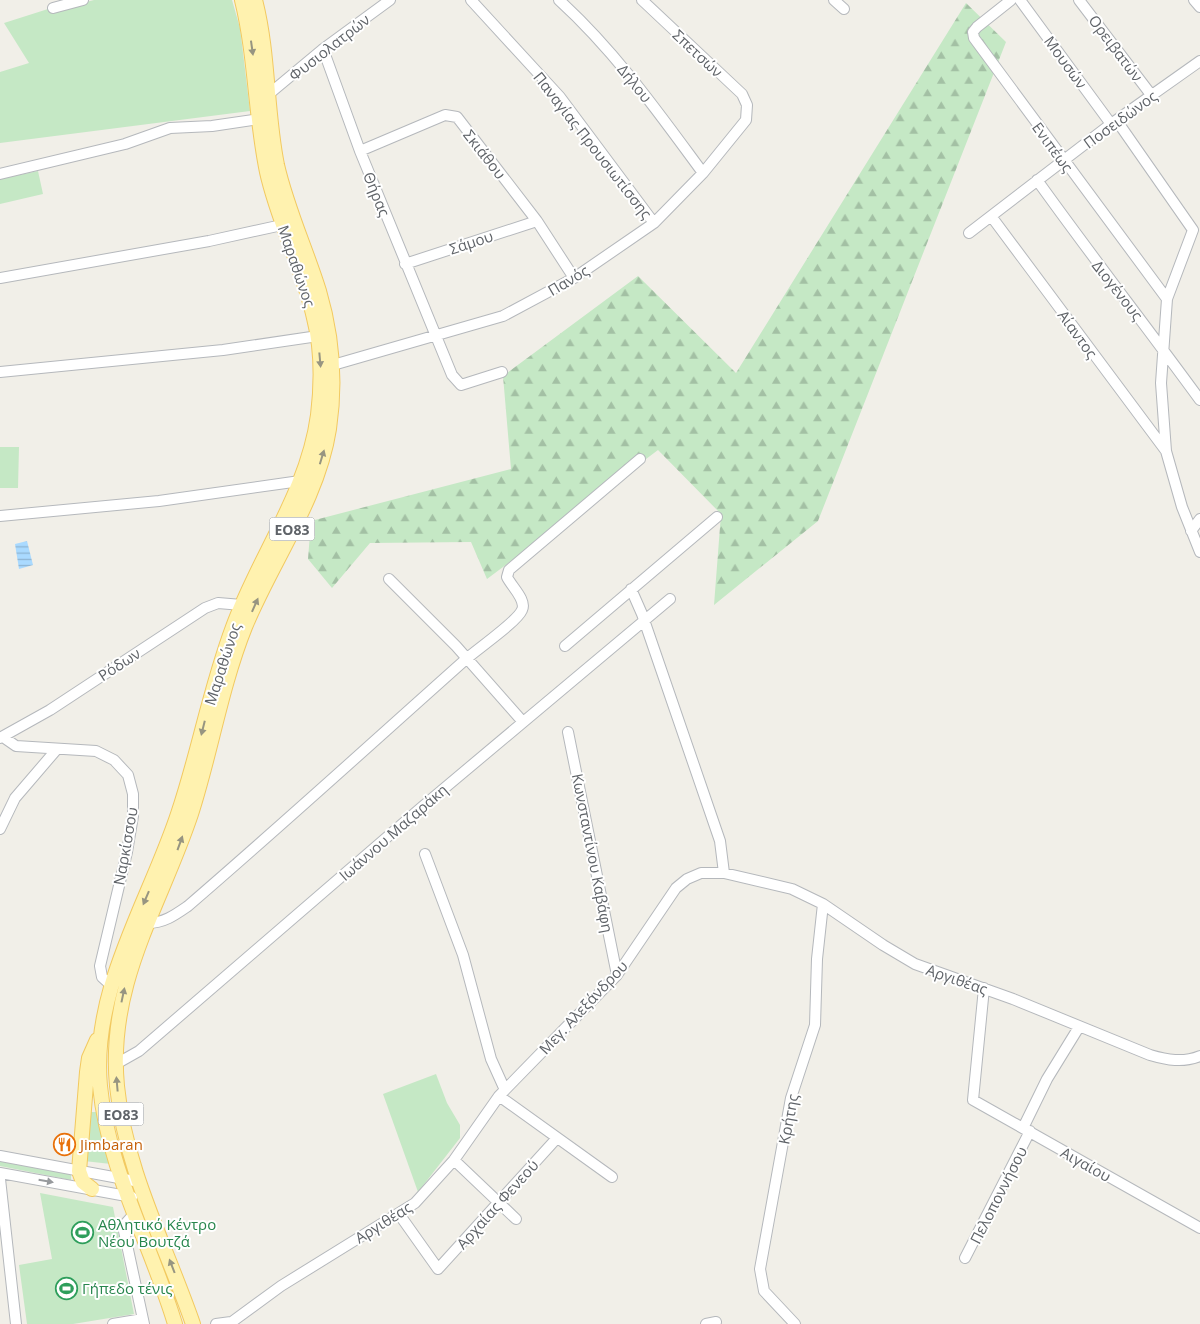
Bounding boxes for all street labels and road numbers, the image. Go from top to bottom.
street label: Φυσιολατρών [284,9,374,85]
street label: Ορειβατών [1084,11,1148,85]
street label: Σπετσών [669,25,727,81]
street label: Μουσών [1040,32,1092,92]
street label: Δήλου [613,60,657,106]
street label: Παναγίας Προυσιωτίσσης [529,67,657,223]
street label: Ποσειδώνος [1079,86,1161,152]
street label: Ενιπέως [1028,118,1078,176]
street label: Σκιάθου [459,125,511,183]
street label: Θήρας [359,169,395,219]
street label: Μαραθώνος [274,222,320,310]
street label: Σάμου [446,226,496,258]
street label: Διογένους [1088,256,1148,324]
street label: Πανός [544,260,592,300]
street label: Αίαντος [1054,306,1102,362]
road number: ΕΟ83 [270,518,314,540]
street label: Μαραθώνος [199,620,245,708]
street label: Ρόδων [94,643,144,685]
street label: Κωνσταντίνου Καβάφη [568,772,618,934]
street label: Ιωάννου Μαζαράκη [335,779,451,885]
street label: Ναρκίσσου [108,805,142,887]
street label: Μεγ. Αλεξάνδρου [534,956,632,1058]
street label: Αργιθέας [924,959,990,999]
street label: Κρήτης [773,1092,803,1146]
road number: ΕΟ83 [98,1102,144,1126]
street label: Αιγαίου [1057,1142,1115,1186]
street label: Πελοποννήσου [965,1143,1031,1247]
street label: Αρχαίας Φενεού [451,1155,543,1253]
street label: Αργιθέας [351,1197,415,1247]

